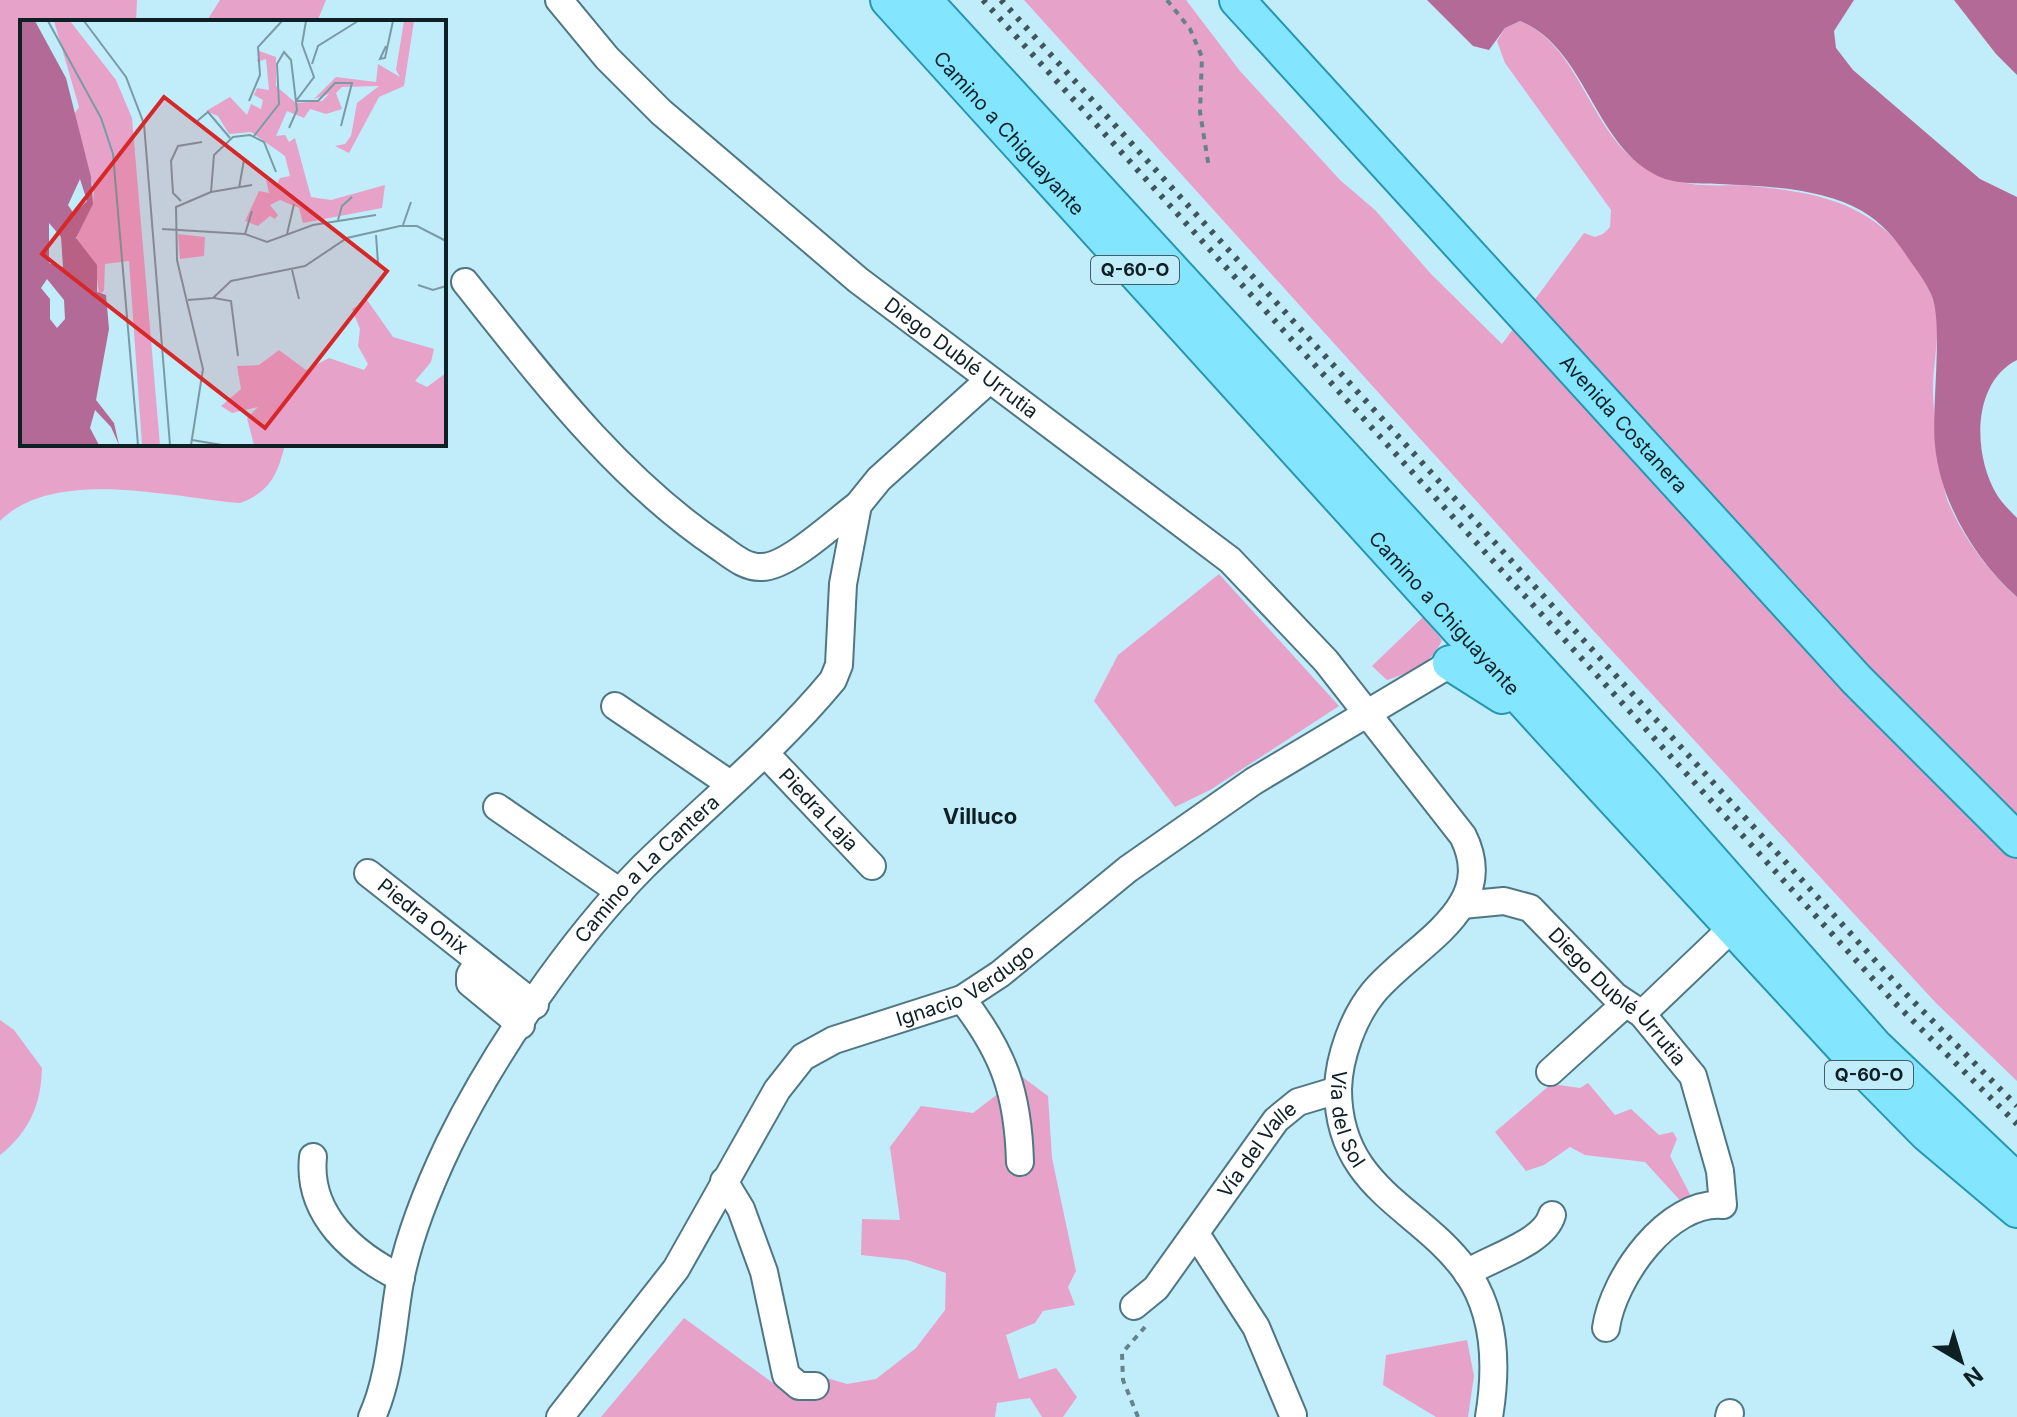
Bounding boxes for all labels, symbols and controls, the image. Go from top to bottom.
inset map [20,20,446,446]
street label: Camino a Chiguayante [928,46,1089,220]
road number: Q-60-O [1091,256,1179,284]
street label: Diego Dublé Urrutia [880,292,1043,423]
street label: Avenida Costanera [1555,350,1693,498]
street label: Camino a Chiguayante [1364,526,1525,700]
street label: Piedra Laja [774,763,863,856]
street label: Camino a La Cantera [570,790,724,948]
district label: Villuco [943,803,1017,829]
street label: Piedra Onix [373,873,473,960]
street label: Diego Dublé Urrutia [1543,923,1691,1070]
street label: Ignacio Verdugo [893,939,1039,1031]
road number: Q-60-O [1825,1061,1913,1089]
street label: Vía del Sol [1326,1069,1370,1172]
street label: Vía del Valle [1212,1096,1301,1202]
north arrow [1921,1321,2001,1401]
text: N [1959,1361,1988,1392]

